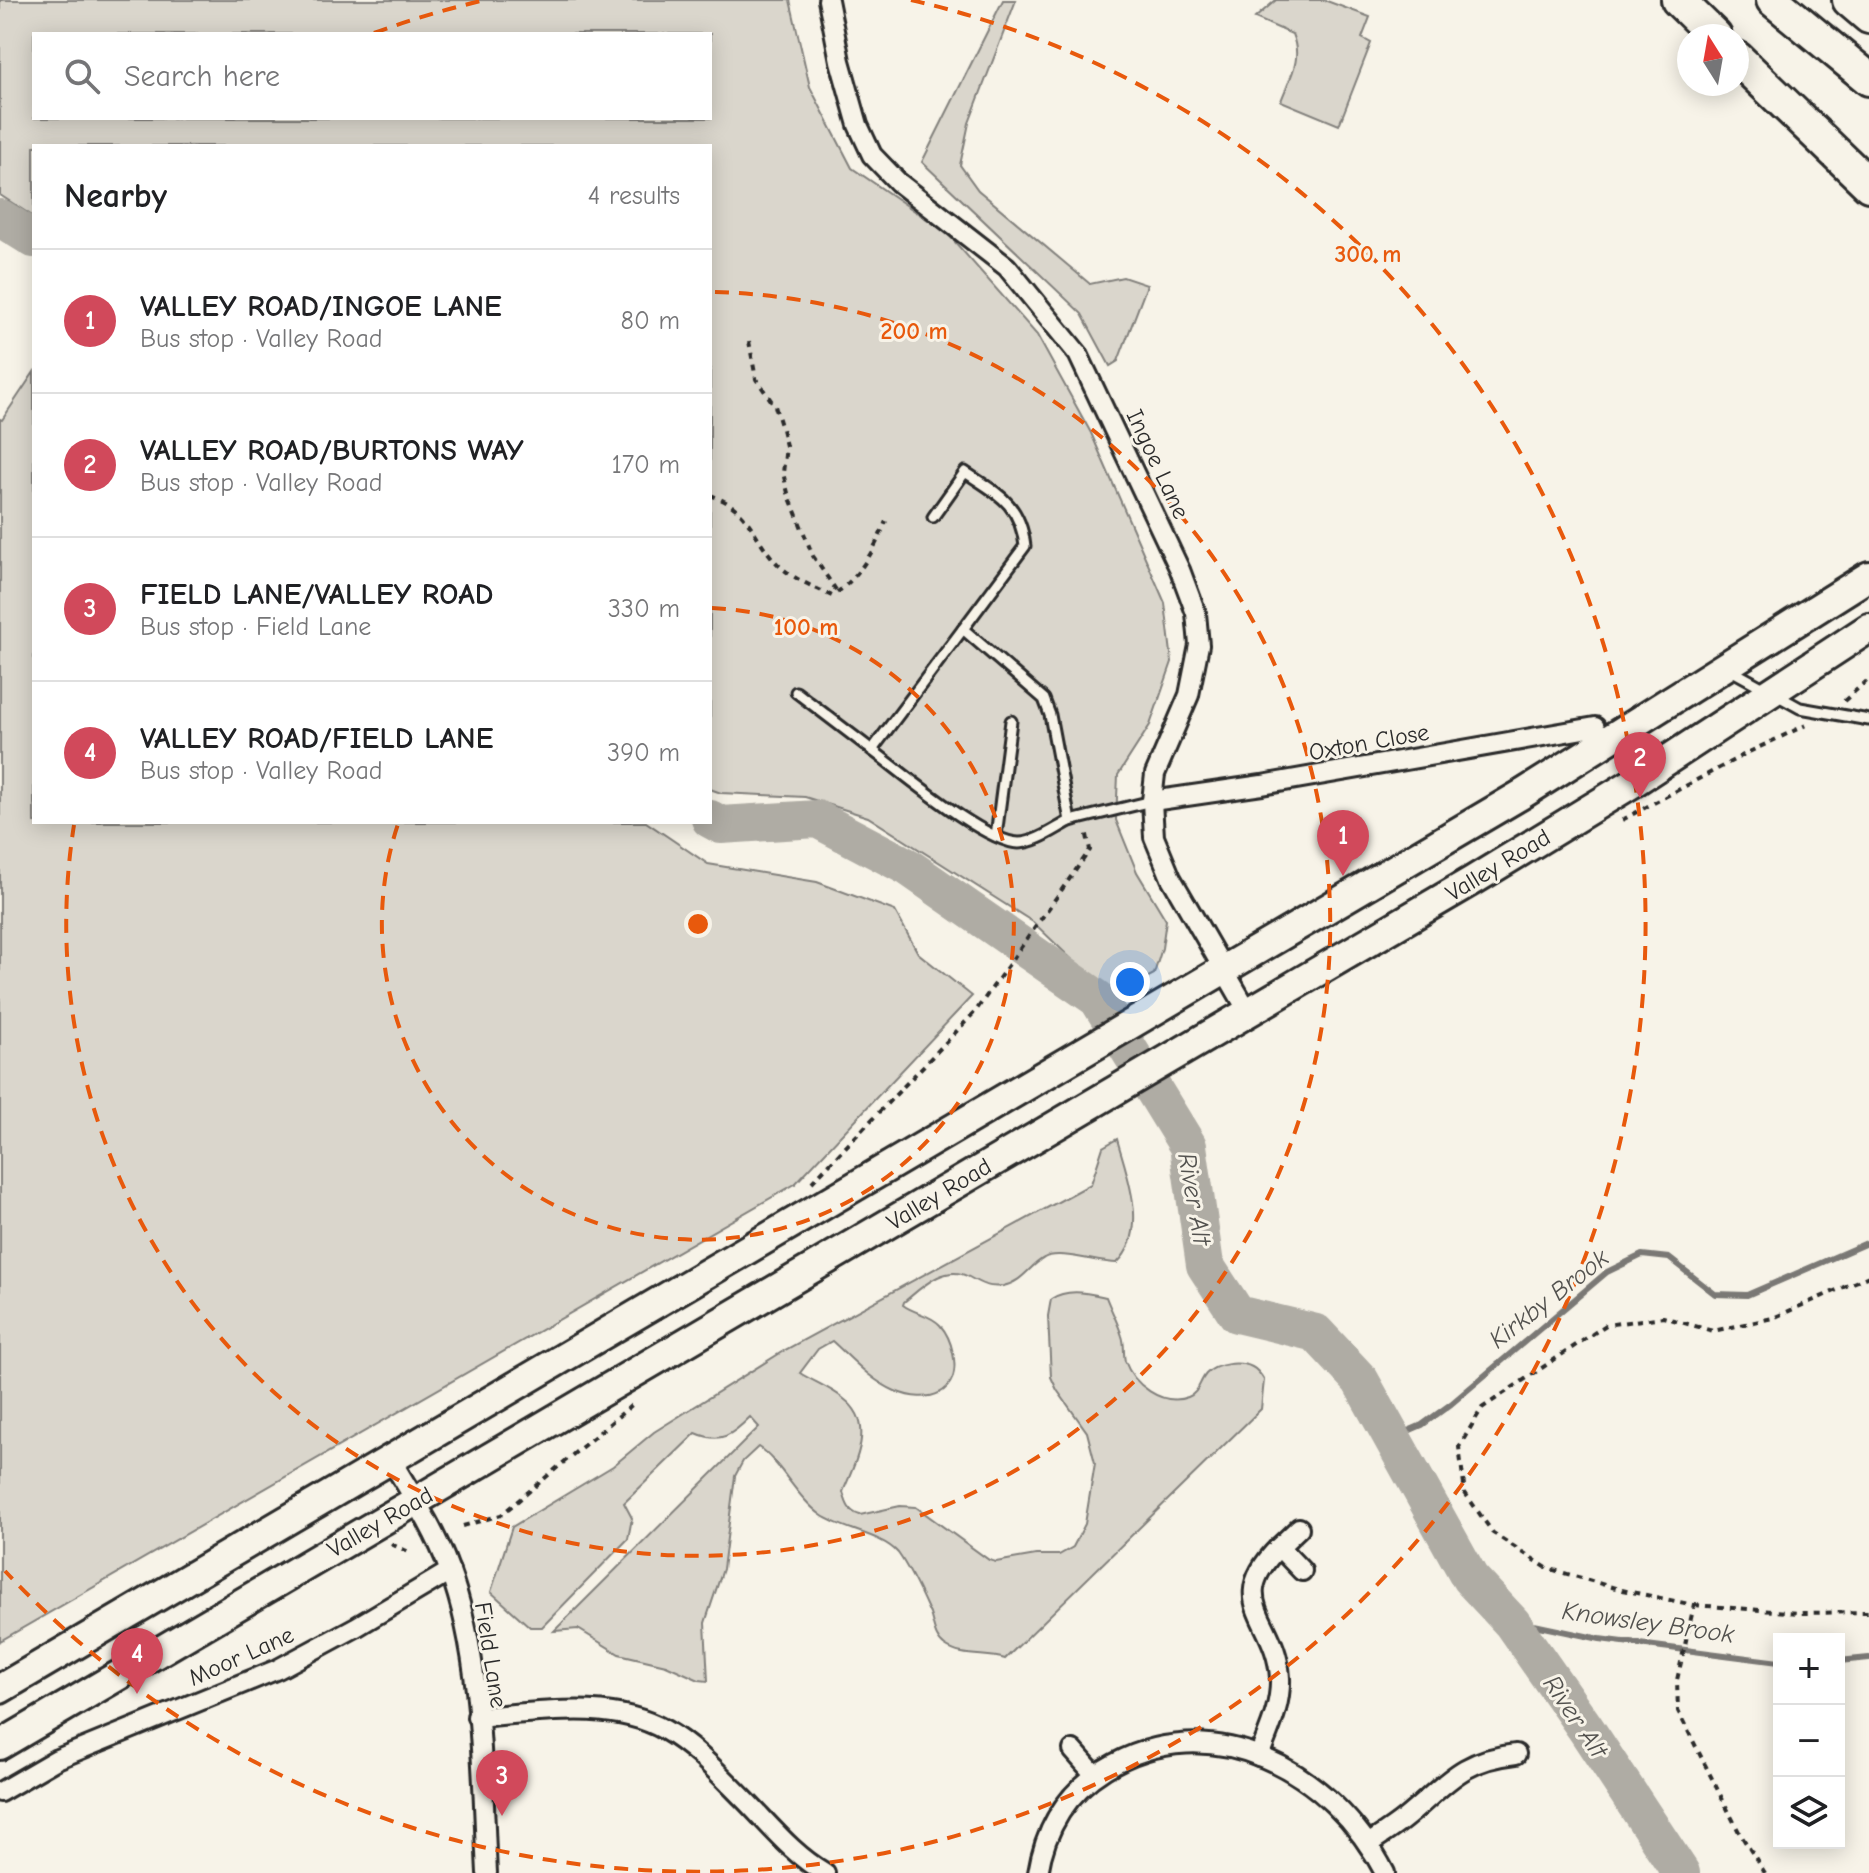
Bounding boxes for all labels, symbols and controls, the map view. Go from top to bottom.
north arrow [1677,24,1749,96]
search box [32,32,712,120]
icon: search [60,54,104,98]
text: Search here [124,59,280,94]
text: Nearby [64,176,167,216]
text: 4 results [588,181,680,211]
text: 300 m [1335,240,1401,268]
text: VALLEY ROAD/INGOE LANE [140,289,502,324]
text: 1 [85,306,95,336]
text: 80 m [621,306,680,336]
text: 200 m [880,317,948,345]
text: Bus stop · Valley Road [140,324,383,354]
street label: Ingoe Lane [1120,405,1196,523]
text: VALLEY ROAD/BURTONS WAY [140,433,523,468]
text: 2 [84,450,96,480]
text: 170 m [611,450,680,480]
text: Bus stop · Valley Road [140,468,383,498]
text: FIELD LANE/VALLEY ROAD [140,577,493,612]
text: 3 [84,594,96,624]
text: 330 m [608,594,680,624]
text: Bus stop · Field Lane [140,612,371,642]
text: 100 m [774,613,838,641]
street label: Oxton Close [1307,718,1431,766]
text: VALLEY ROAD/FIELD LANE [140,721,493,756]
pin: 2 [1614,732,1666,798]
text: 4 [84,738,96,768]
text: 390 m [607,738,680,768]
text: Bus stop · Valley Road [140,756,383,786]
pin: 1 [1317,810,1369,876]
street label: Valley Road [1441,823,1555,907]
centre of rings [684,910,712,938]
your location [1110,962,1150,1002]
water label: River Alt [1171,1150,1217,1249]
street label: Valley Road [882,1152,996,1236]
water label: Kirkby Brook [1483,1243,1615,1355]
street label: Valley Road [322,1481,438,1563]
water label: Knowsley Brook [1560,1596,1736,1650]
street label: Field Lane [469,1600,513,1710]
street label: Moor Lane [184,1620,298,1692]
pin: 4 [111,1628,163,1694]
map controls [1773,1633,1845,1849]
button: + [1773,1633,1845,1705]
water label: River Alt [1536,1670,1615,1766]
button: − [1773,1705,1845,1777]
pin: 3 [476,1750,528,1816]
button: layers [1773,1777,1845,1849]

